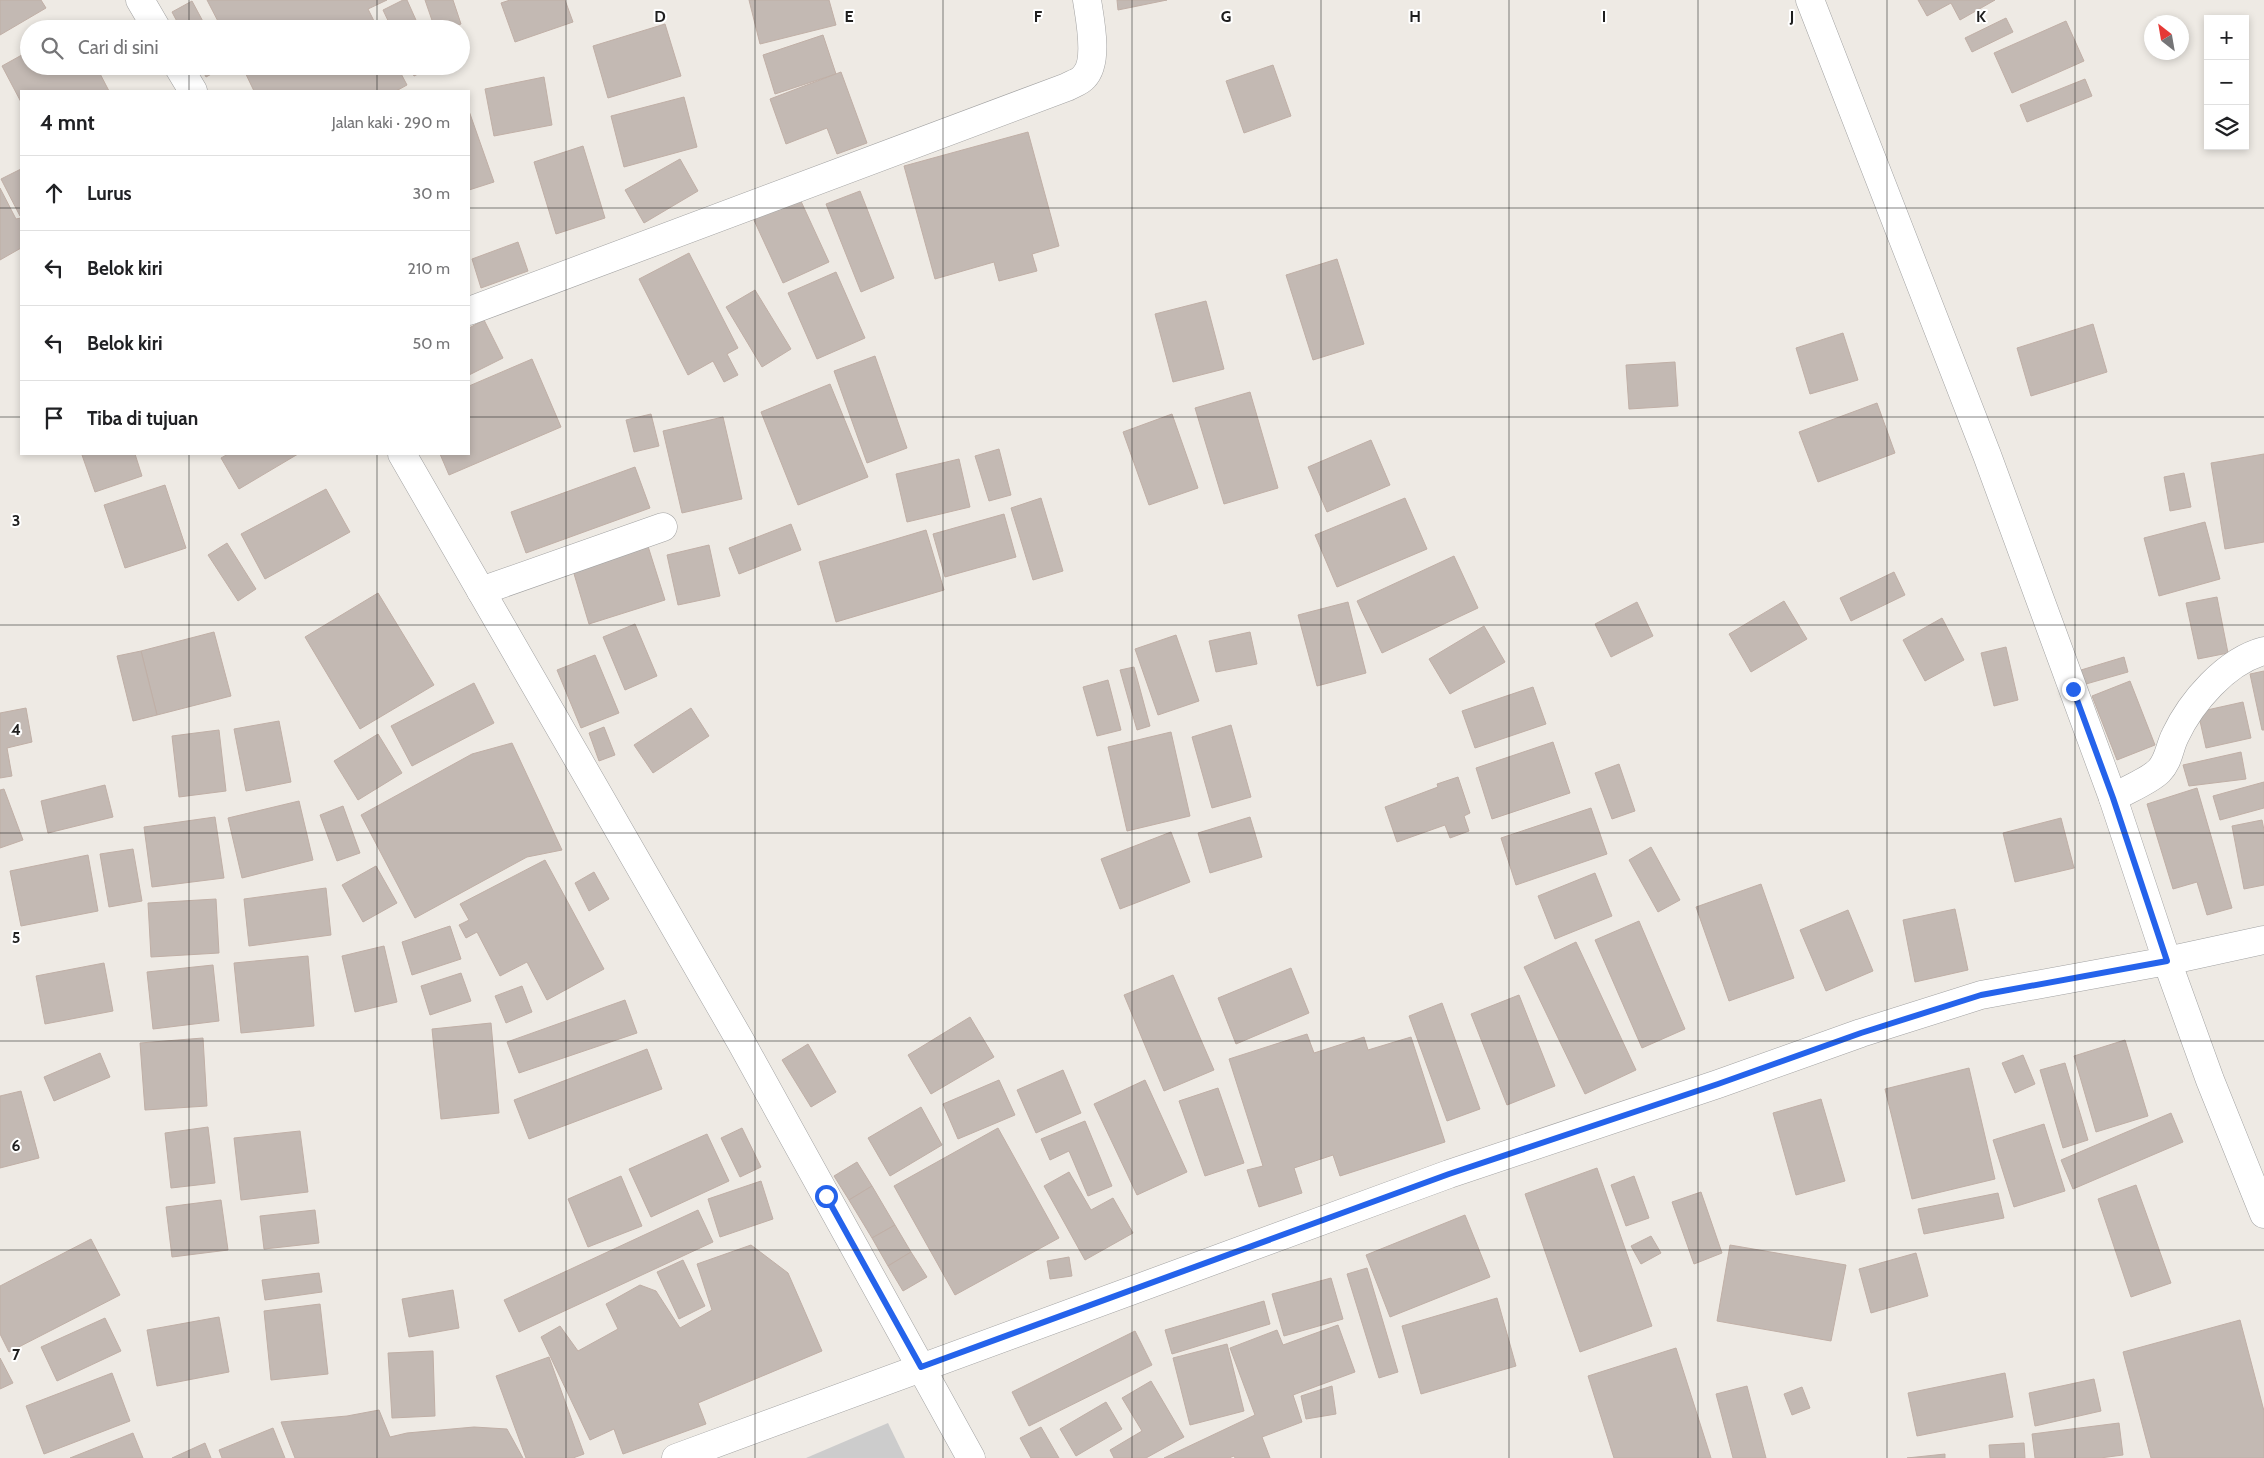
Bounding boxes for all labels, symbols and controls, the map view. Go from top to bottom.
text: D [654,7,666,26]
text: E [844,7,854,26]
text: F [1034,7,1043,26]
text: G [1221,7,1231,26]
text: H [1409,7,1421,26]
text: I [1602,7,1606,26]
text: J [1789,7,1794,26]
text: K [1976,7,1986,26]
north arrow [2144,15,2189,60]
map controls [2204,15,2249,150]
button: + [2204,15,2249,60]
search box [20,20,470,75]
icon: search [38,34,66,62]
text: Cari di sini [78,36,159,59]
button: − [2204,60,2249,105]
button: layers [2204,105,2249,150]
text: 4 mnt [40,110,95,135]
text: Jalan kaki · 290 m [332,113,450,132]
icon: ahead [40,179,68,207]
text: Lurus [87,182,132,205]
text: 30 m [413,184,450,203]
icon: left [40,254,68,282]
text: Belok kiri [87,257,163,280]
text: 210 m [408,259,450,278]
icon: left [40,329,68,357]
text: Belok kiri [87,332,163,355]
text: 50 m [413,334,450,353]
icon: arrive [40,404,68,432]
text: Tiba di tujuan [87,407,198,430]
text: 3 [12,511,20,530]
route end [2062,678,2085,701]
text: 4 [11,720,21,739]
text: 5 [12,928,20,947]
text: 6 [12,1136,21,1155]
route start [815,1185,838,1208]
text: 7 [12,1345,21,1364]

